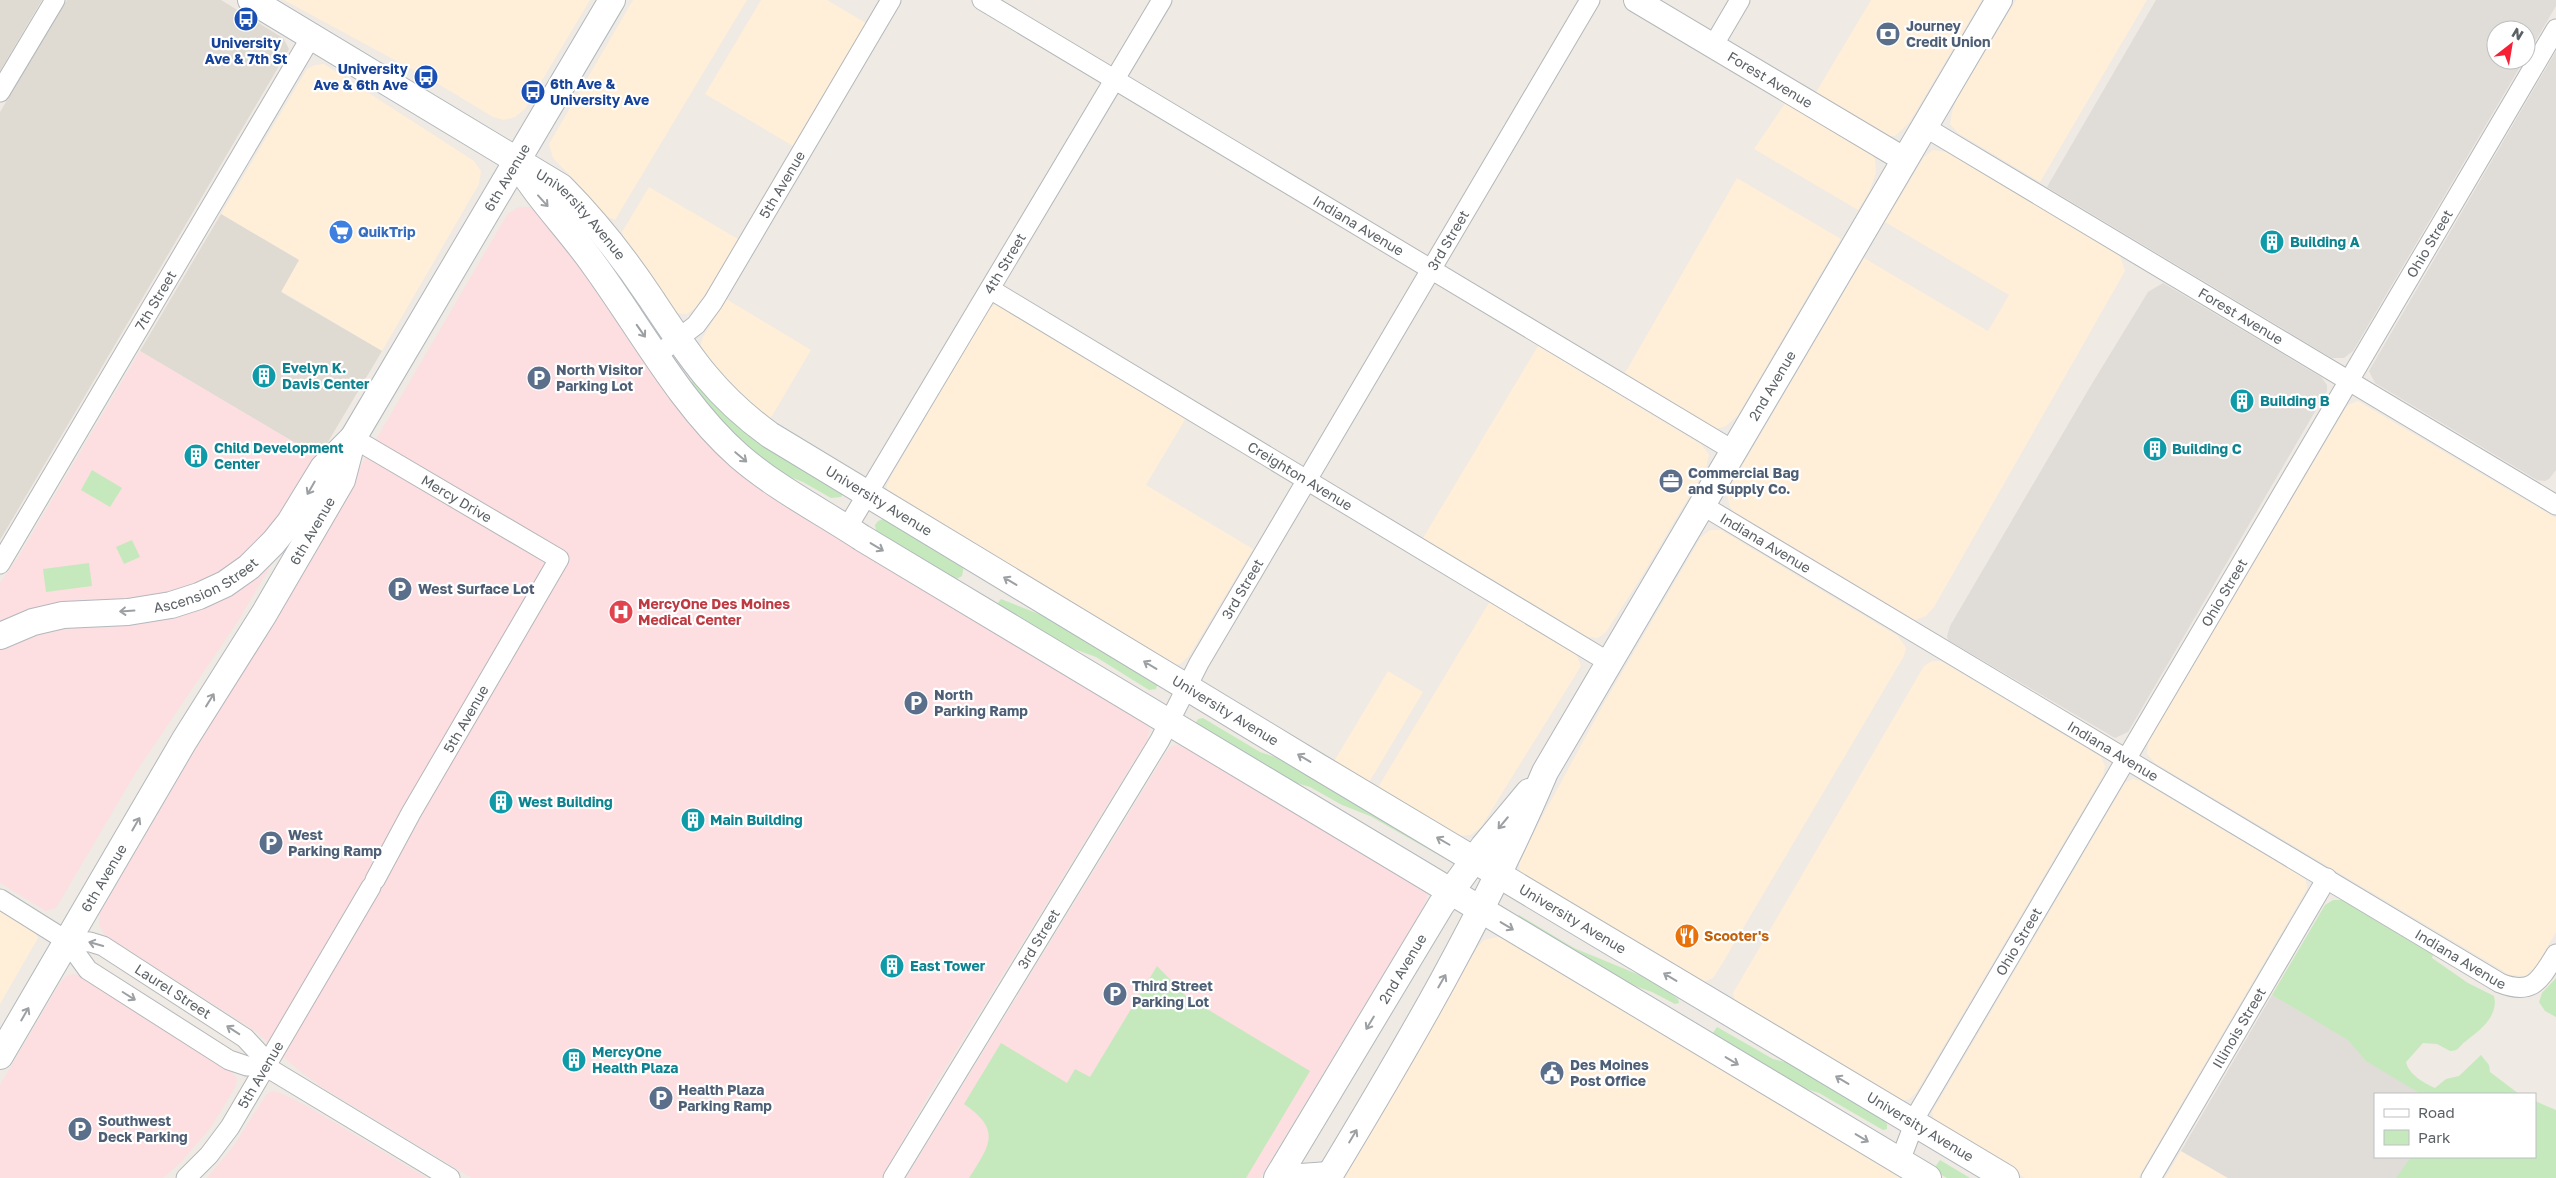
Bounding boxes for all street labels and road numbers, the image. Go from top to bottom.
street label: Forest Avenue [1725,47,1816,111]
street label: 6th Avenue [480,140,533,214]
street label: 5th Avenue [755,148,808,221]
street label: University Avenue [533,165,629,263]
street label: Indiana Avenue [1310,192,1407,259]
street label: Ohio Street [2403,206,2456,281]
street label: 3rd Street [1423,207,1472,273]
street label: 4th Street [980,230,1029,297]
street label: 7th Street [131,267,179,333]
street label: Forest Avenue [2195,284,2287,348]
street label: 2nd Avenue [1745,347,1799,423]
street label: Creighton Avenue [1245,437,1356,514]
street label: University Avenue [823,462,935,539]
street label: Mercy Drive [418,471,495,526]
street label: 6th Avenue [286,494,338,568]
street label: Indiana Avenue [1717,509,1814,576]
street label: Ascension Street [152,554,261,616]
street label: Ohio Street [2197,555,2250,630]
street label: 3rd Street [1218,556,1266,622]
street label: University Avenue [1169,671,1282,749]
street label: 5th Avenue [439,682,492,756]
street label: Indiana Avenue [2065,717,2162,784]
street label: 6th Avenue [77,841,130,915]
street label: University Avenue [1516,880,1629,957]
street label: Ohio Street [1992,904,2045,979]
street label: 3rd Street [1014,906,1063,972]
street label: Indiana Avenue [2412,925,2508,992]
street label: 2nd Avenue [1375,931,1430,1007]
street label: Laurel Street [132,960,215,1022]
street label: Illinois Street [2208,984,2269,1071]
street label: 5th Avenue [234,1038,287,1111]
street label: University Avenue [1864,1088,1977,1165]

